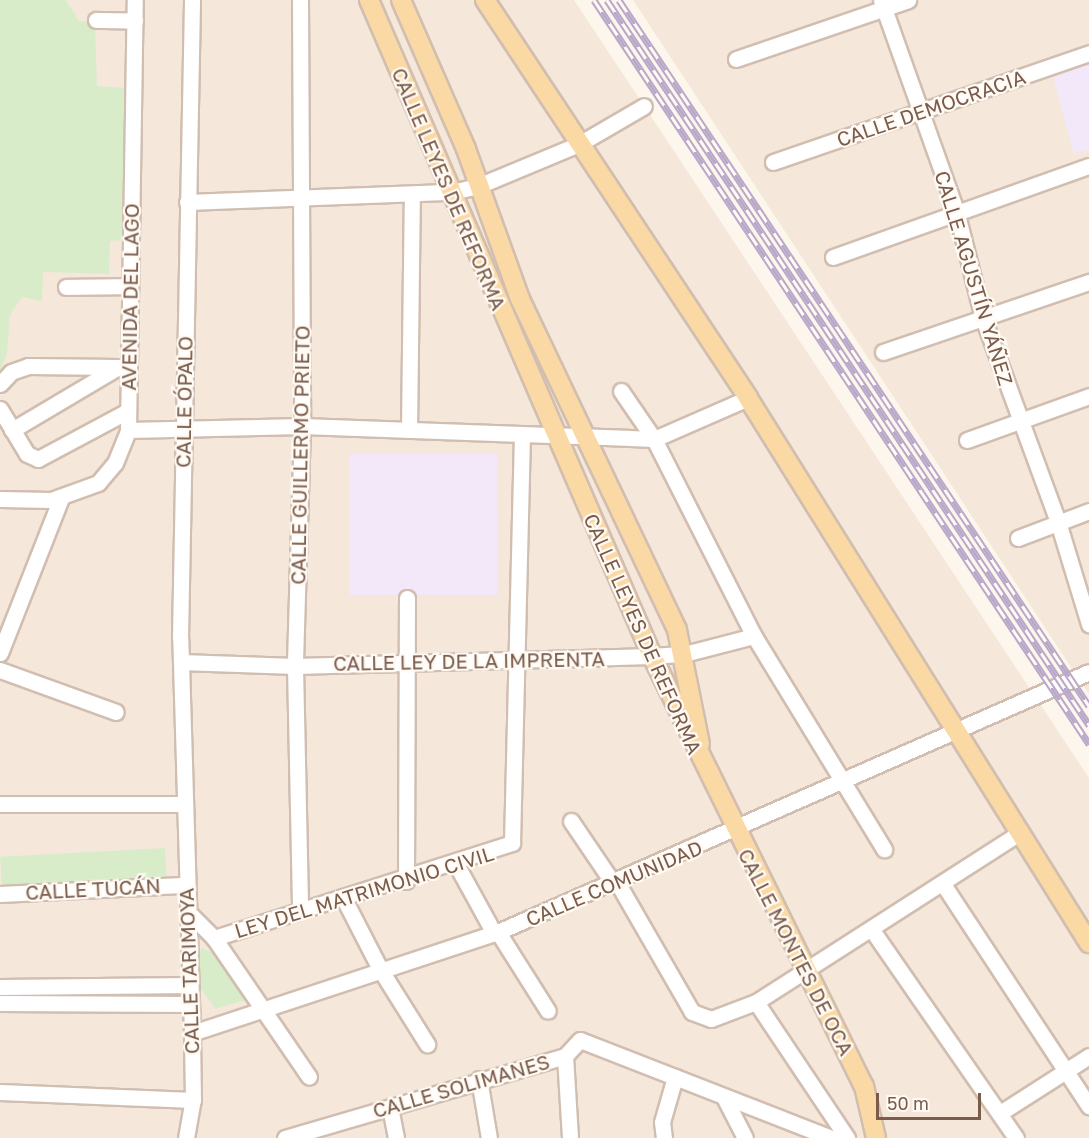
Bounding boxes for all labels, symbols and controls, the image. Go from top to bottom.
street label: CALLE LEYES DE REFORMA [387,64,511,314]
street label: CALLE DEMOCRACIA [833,64,1029,152]
street label: CALLE AGUSTÍN YÁÑEZ [930,168,1018,388]
street label: AVENIDA DEL LAGO [116,203,144,391]
street label: CALLE GUILLERMO PRIETO [286,325,314,585]
street label: CALLE ÓPALO [171,336,197,468]
street label: CALLE LEYES DE REFORMA [579,510,707,758]
street label: CALLE LEY DE LA IMPRENTA [333,647,605,675]
street label: CALLE COMUNIDAD [522,835,706,931]
street label: LEY DEL MATRIMONIO CIVIL [232,841,496,943]
street label: CALLE MONTES DE OCA [733,845,859,1059]
street label: CALLE TUCÁN [25,873,161,905]
street label: CALLE TARIMOYA [174,887,204,1055]
street label: CALLE SOLIMANES [370,1049,552,1123]
scale bar [879,1081,984,1119]
text: 50 m [887,1092,929,1114]

